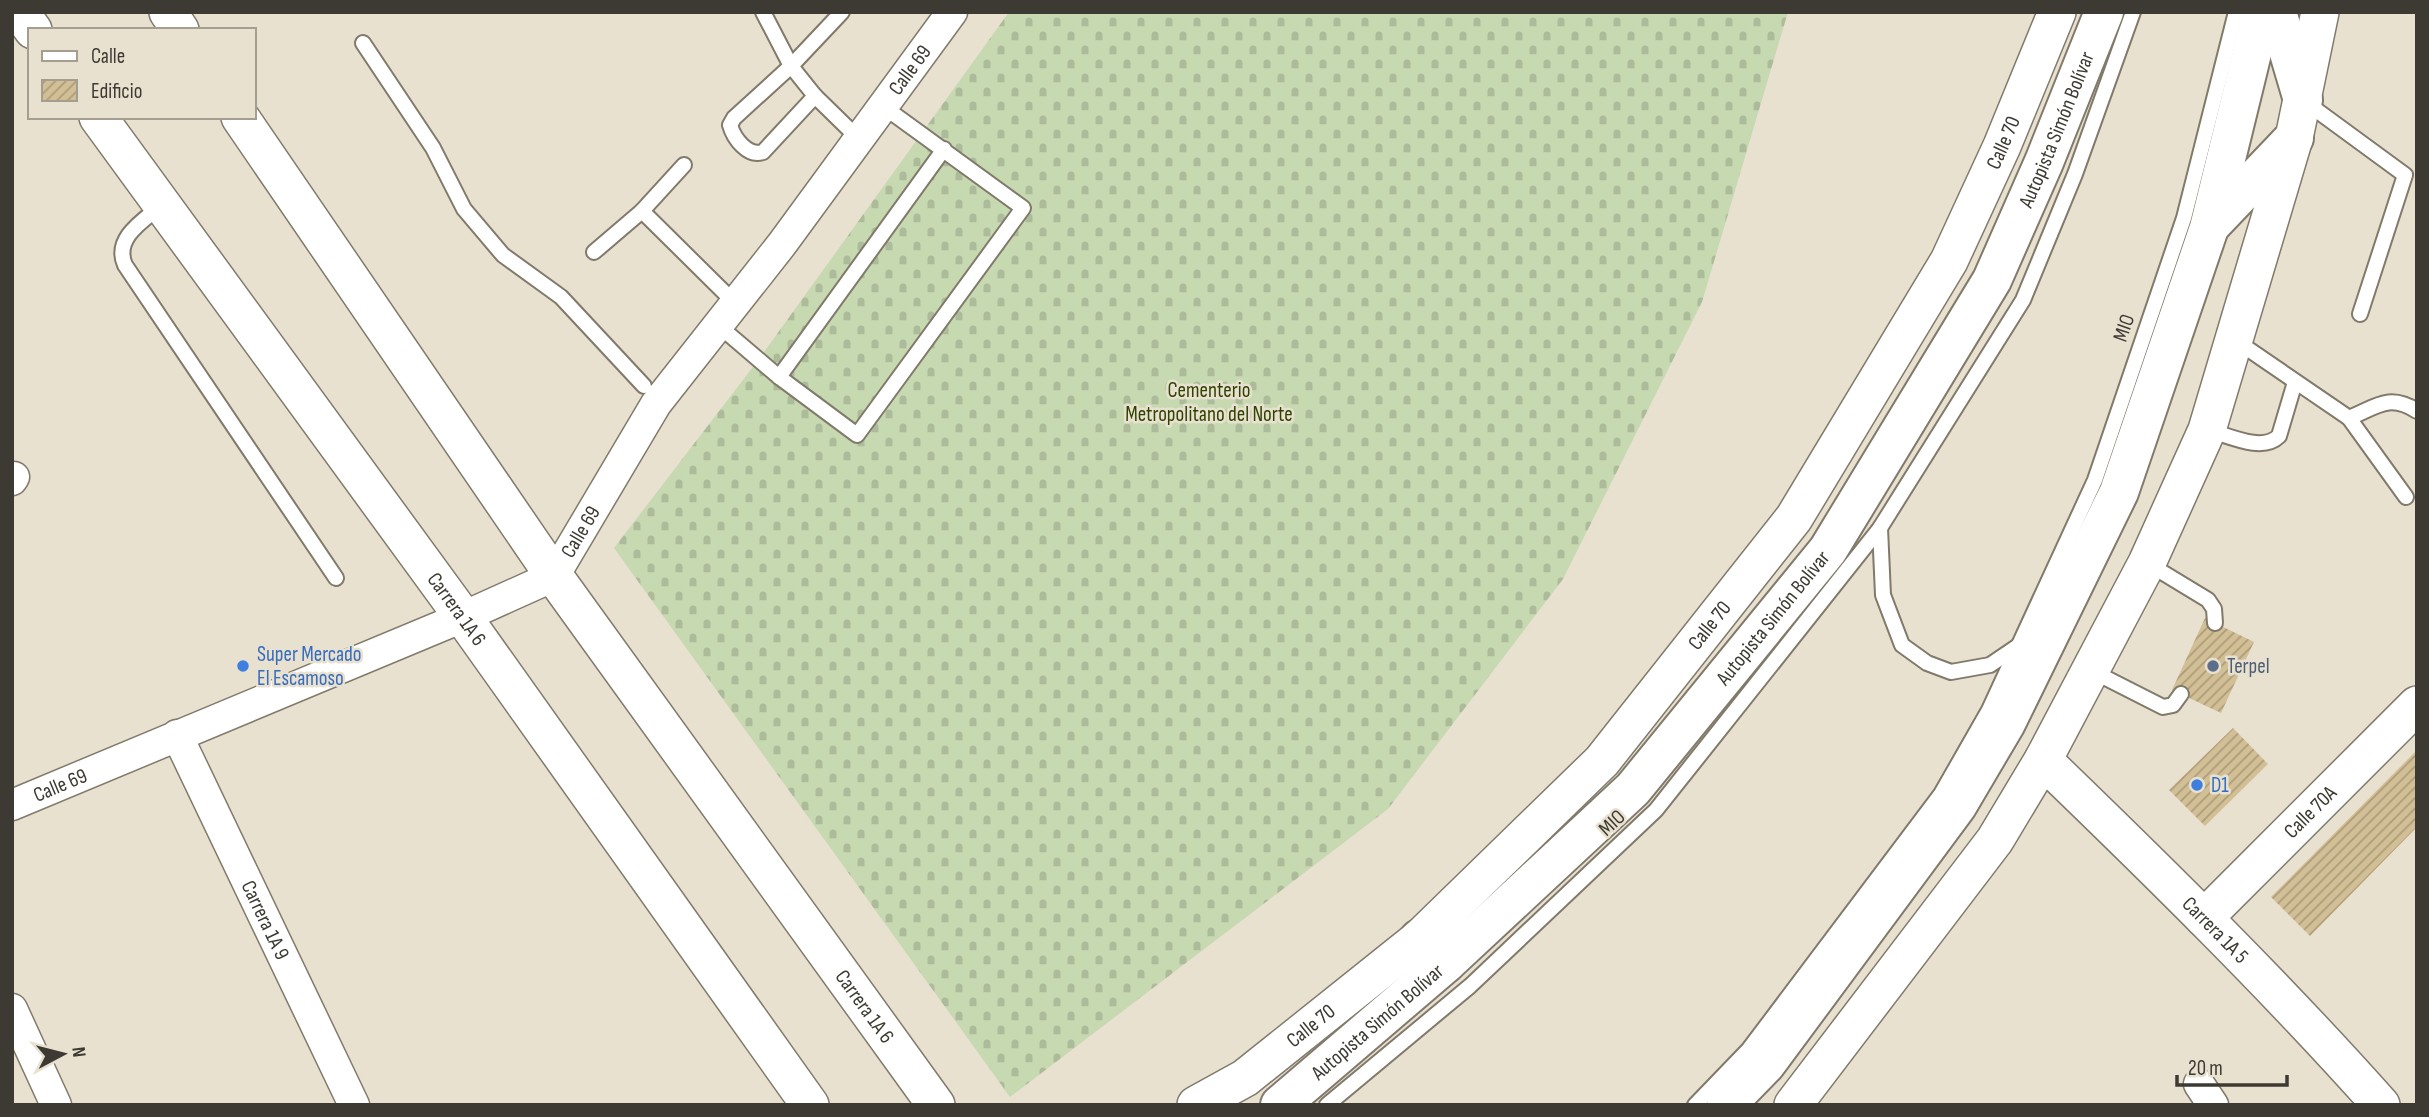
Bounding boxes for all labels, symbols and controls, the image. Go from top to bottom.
legend [28,28,256,119]
street label: Calle 69 [883,40,936,100]
text: Calle [91,44,125,69]
street label: Autopista Simón Bolívar [2013,48,2099,212]
text: Edificio [91,79,142,104]
street label: Calle 70 [1981,112,2025,173]
street label: MIO [2108,311,2140,345]
park label: Cementerio Metropolitano del Norte [1125,378,1293,427]
street label: Calle 69 [555,501,605,562]
street label: Autopista Simón Bolívar [1710,545,1835,691]
street label: Carrera 1A 6 [422,567,492,650]
street label: Calle 70 [1682,596,1736,655]
place label: Super Mercado El Escamoso [257,642,362,691]
place label: Terpel [2227,654,2270,679]
marker: Super Mercado El Escamoso [235,658,251,674]
marker: Terpel [2205,658,2221,674]
street label: Calle 69 [29,763,91,807]
place label: D1 [2211,773,2229,798]
marker: D1 [2189,777,2205,793]
street label: Calle 70A [2279,780,2342,843]
street label: MIO [1594,805,1630,841]
street label: Carrera 1A 9 [236,876,295,963]
street label: Carrera 1A 5 [2177,891,2254,968]
street label: Autopista Simón Bolívar [1305,958,1448,1086]
street label: Carrera 1A 6 [830,965,900,1048]
street label: Calle 70 [1281,999,1340,1053]
north arrow [28,1019,98,1089]
scale bar [2177,1044,2287,1088]
text: N [66,1046,90,1059]
text: 20 m [2188,1056,2223,1081]

